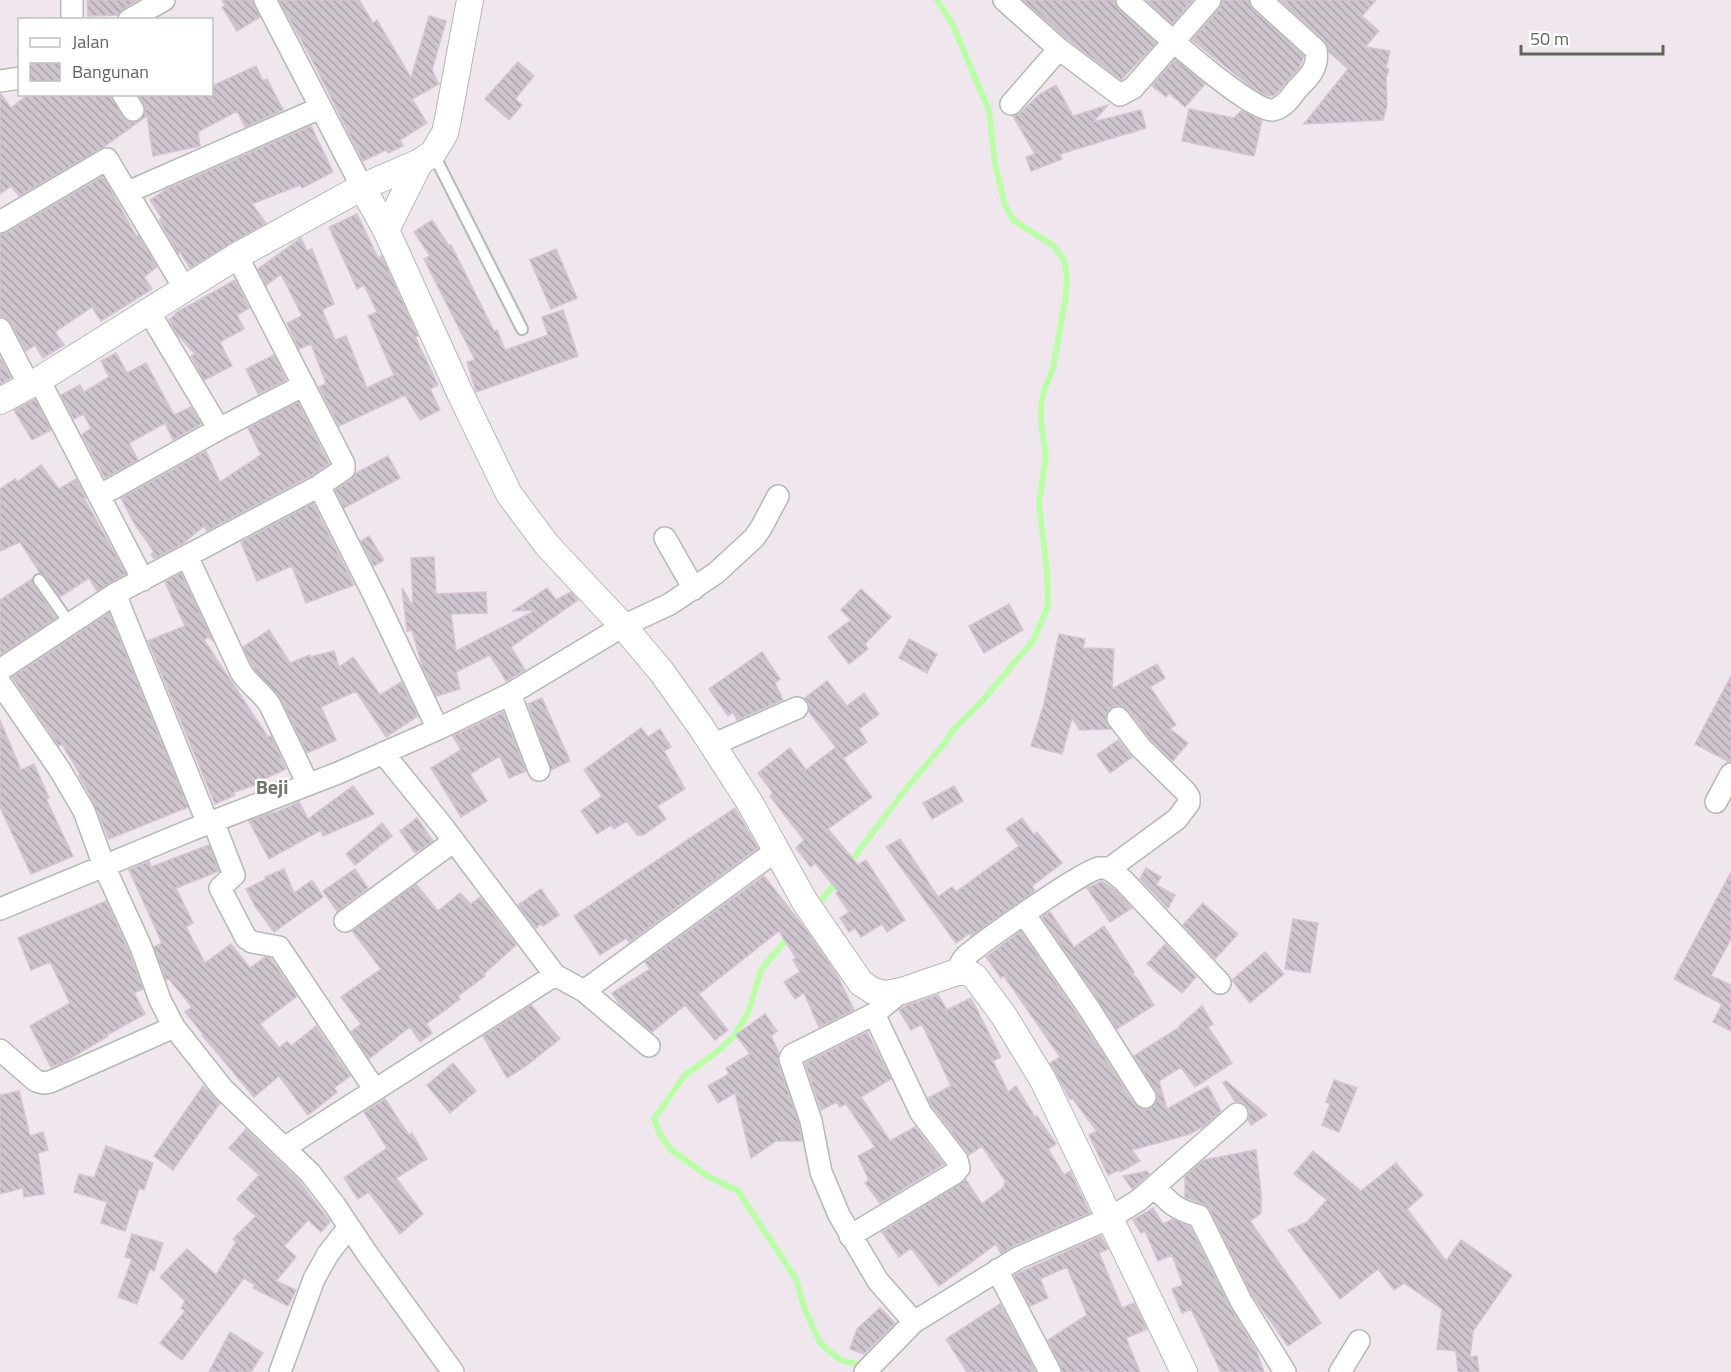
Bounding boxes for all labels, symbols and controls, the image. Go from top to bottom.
legend [18,18,213,96]
scale bar [1521,18,1664,56]
text: 50 m [1530,25,1569,52]
text: Jalan [72,28,109,55]
text: Bangunan [72,58,149,85]
district label: Beji [256,771,288,802]

